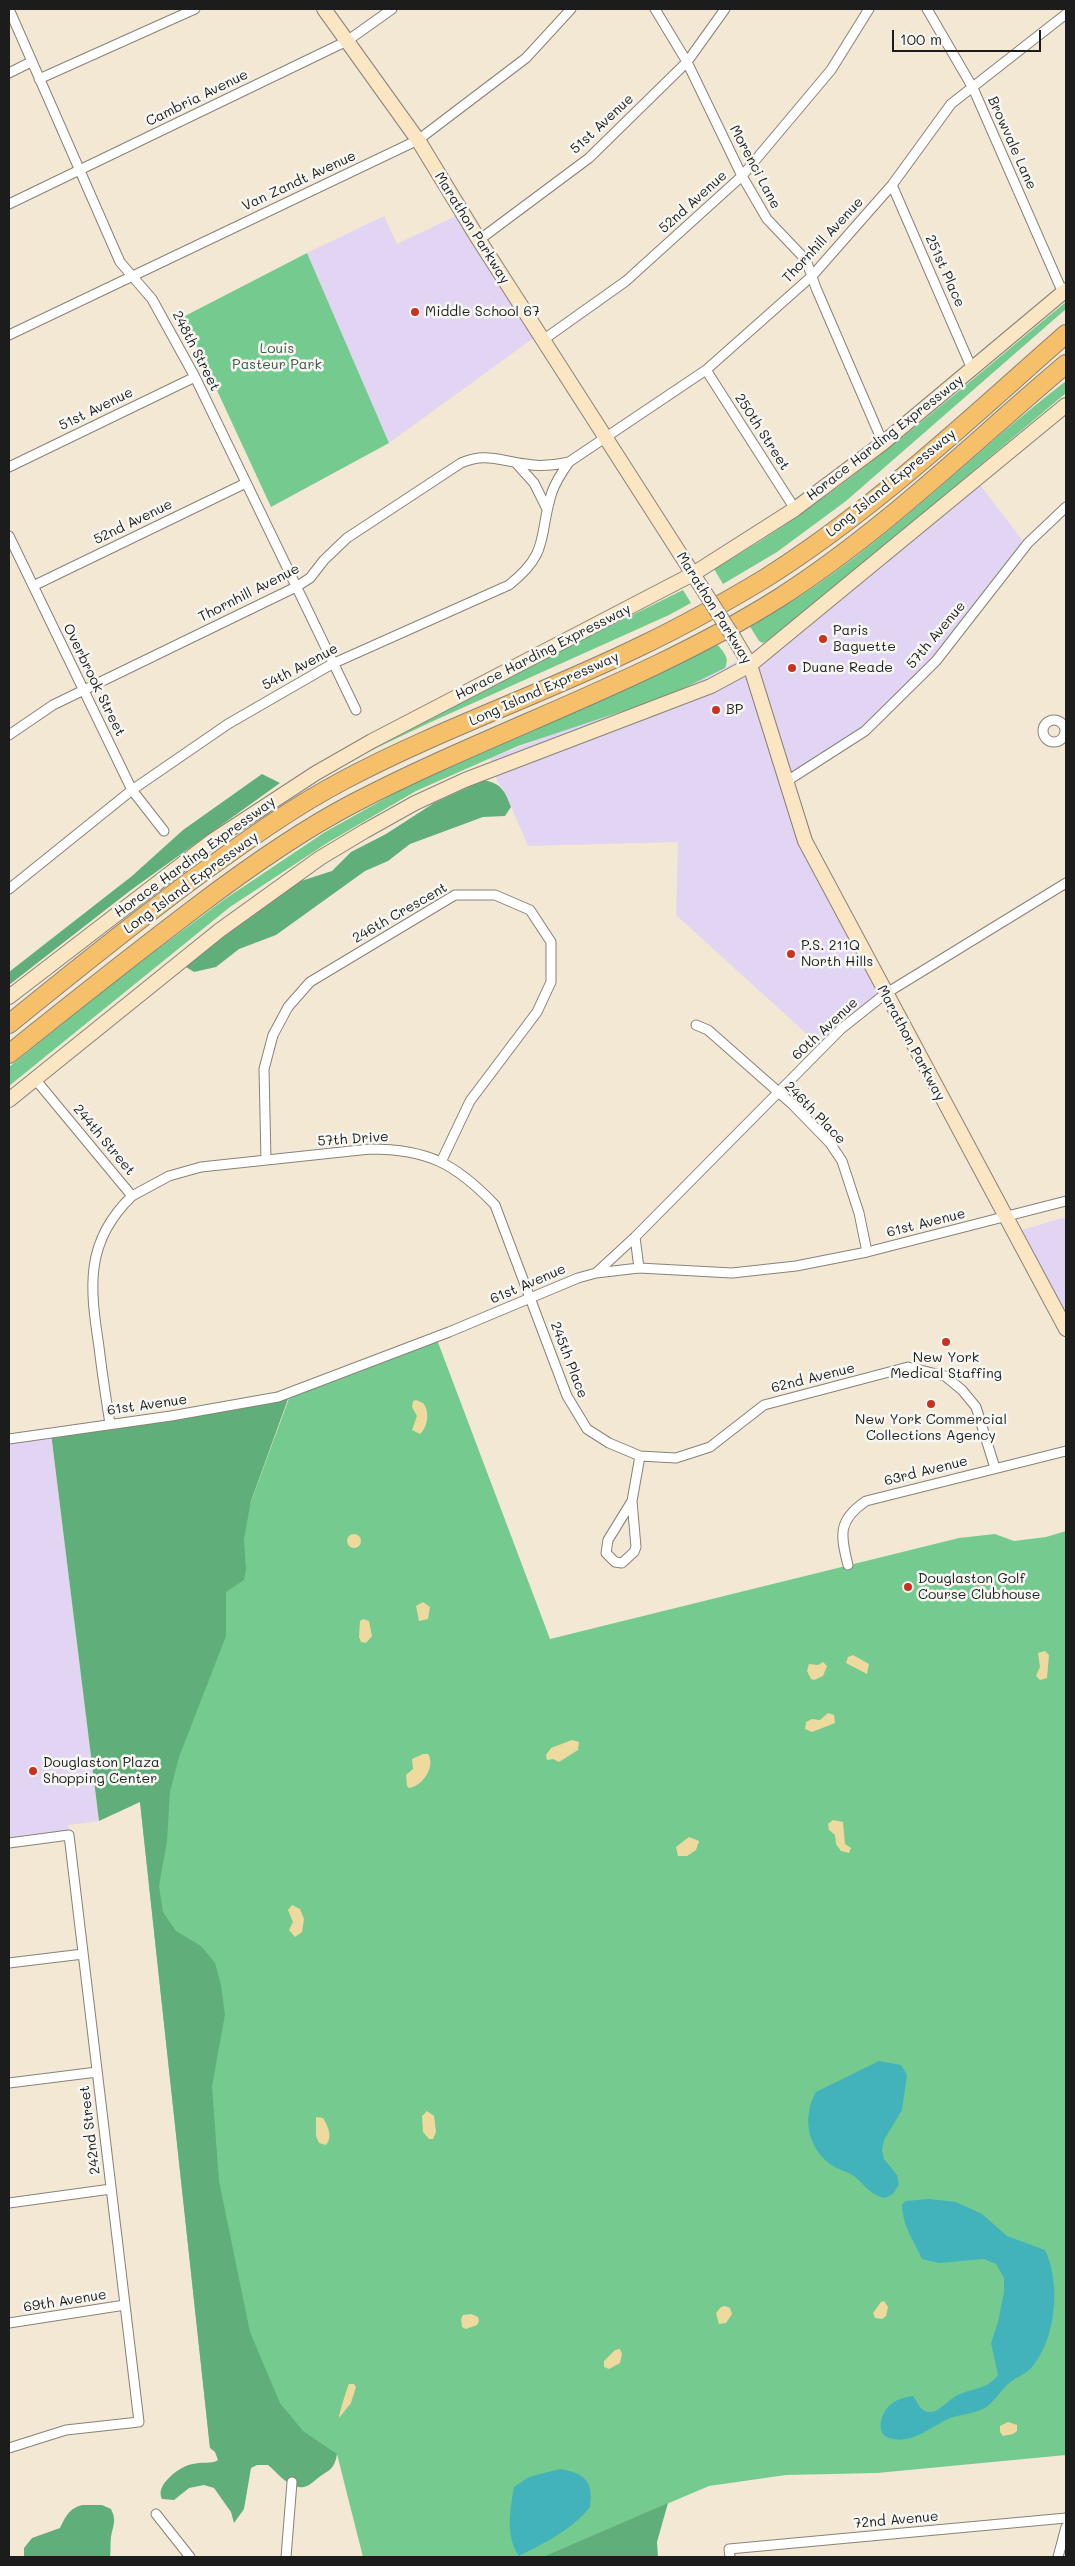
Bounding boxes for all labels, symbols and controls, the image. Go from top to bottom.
scale bar [895,20,1044,52]
text: 100 m [900,29,942,49]
street label: Cambria Avenue [143,66,251,130]
street label: 51st Avenue [567,90,637,158]
street label: Browvale Lane [984,94,1040,192]
street label: Morenci Lane [726,122,784,212]
street label: Van Zandt Avenue [239,147,359,215]
street label: 52nd Avenue [656,167,730,237]
street label: Marathon Parkway [431,169,513,287]
street label: Thornhill Avenue [779,194,867,286]
street label: 251st Place [922,232,968,310]
place label: Middle School 67 [425,304,540,320]
marker: Middle School 67 [409,306,421,318]
street label: 248th Street [169,308,223,394]
park label: Louis Pasteur Park [232,341,322,374]
street label: Horace Harding Expressway [803,371,967,505]
street label: 51st Avenue [56,384,136,434]
street label: 250th Street [731,391,793,473]
street label: Long Island Expressway [823,425,959,541]
street label: 52nd Avenue [91,496,175,548]
street label: Marathon Parkway [673,549,755,667]
street label: Thornhill Avenue [196,560,302,626]
street label: 57th Avenue [903,598,969,672]
street label: Horace Harding Expressway [452,600,634,704]
street label: Overbrook Street [59,621,129,739]
place label: Paris Baguette [833,623,896,656]
marker: Paris Baguette [817,633,829,645]
street label: 54th Avenue [259,640,341,694]
street label: Long Island Expressway [466,648,622,730]
place label: Duane Reade [802,660,893,676]
marker: Duane Reade [786,662,798,674]
place label: BP [726,702,743,718]
marker: BP [710,704,722,716]
street label: Horace Harding Expressway [111,793,279,921]
street label: Long Island Expressway [120,829,262,937]
street label: 246th Crescent [350,879,450,947]
place label: P.S. 211Q North Hills [801,938,873,970]
marker: P.S. 211Q North Hills [785,948,797,960]
street label: Marathon Parkway [873,982,949,1104]
street label: 60th Avenue [789,994,861,1064]
street label: 246th Place [781,1078,849,1148]
street label: 244th Street [69,1101,139,1179]
street label: 57th Drive [317,1128,389,1150]
street label: 61st Avenue [885,1205,967,1241]
street label: 61st Avenue [488,1261,568,1307]
street label: 245th Place [547,1319,591,1401]
marker: New York Medical Staffing [940,1336,952,1348]
place label: New York Medical Staffing [890,1350,1002,1382]
street label: 62nd Avenue [769,1359,857,1397]
street label: 61st Avenue [106,1391,188,1419]
marker: New York Commercial Collections Agency [925,1398,937,1410]
place label: New York Commercial Collections Agency [855,1412,1007,1444]
street label: 63rd Avenue [882,1453,970,1489]
place label: Douglaston Golf Course Clubhouse [918,1571,1040,1604]
marker: Douglaston Golf Course Clubhouse [902,1581,914,1593]
place label: Douglaston Plaza Shopping Center [43,1755,160,1788]
marker: Douglaston Plaza Shopping Center [27,1765,39,1777]
street label: 242nd Street [76,2085,104,2175]
street label: 69th Avenue [22,2286,108,2316]
street label: 72nd Avenue [853,2508,939,2532]

